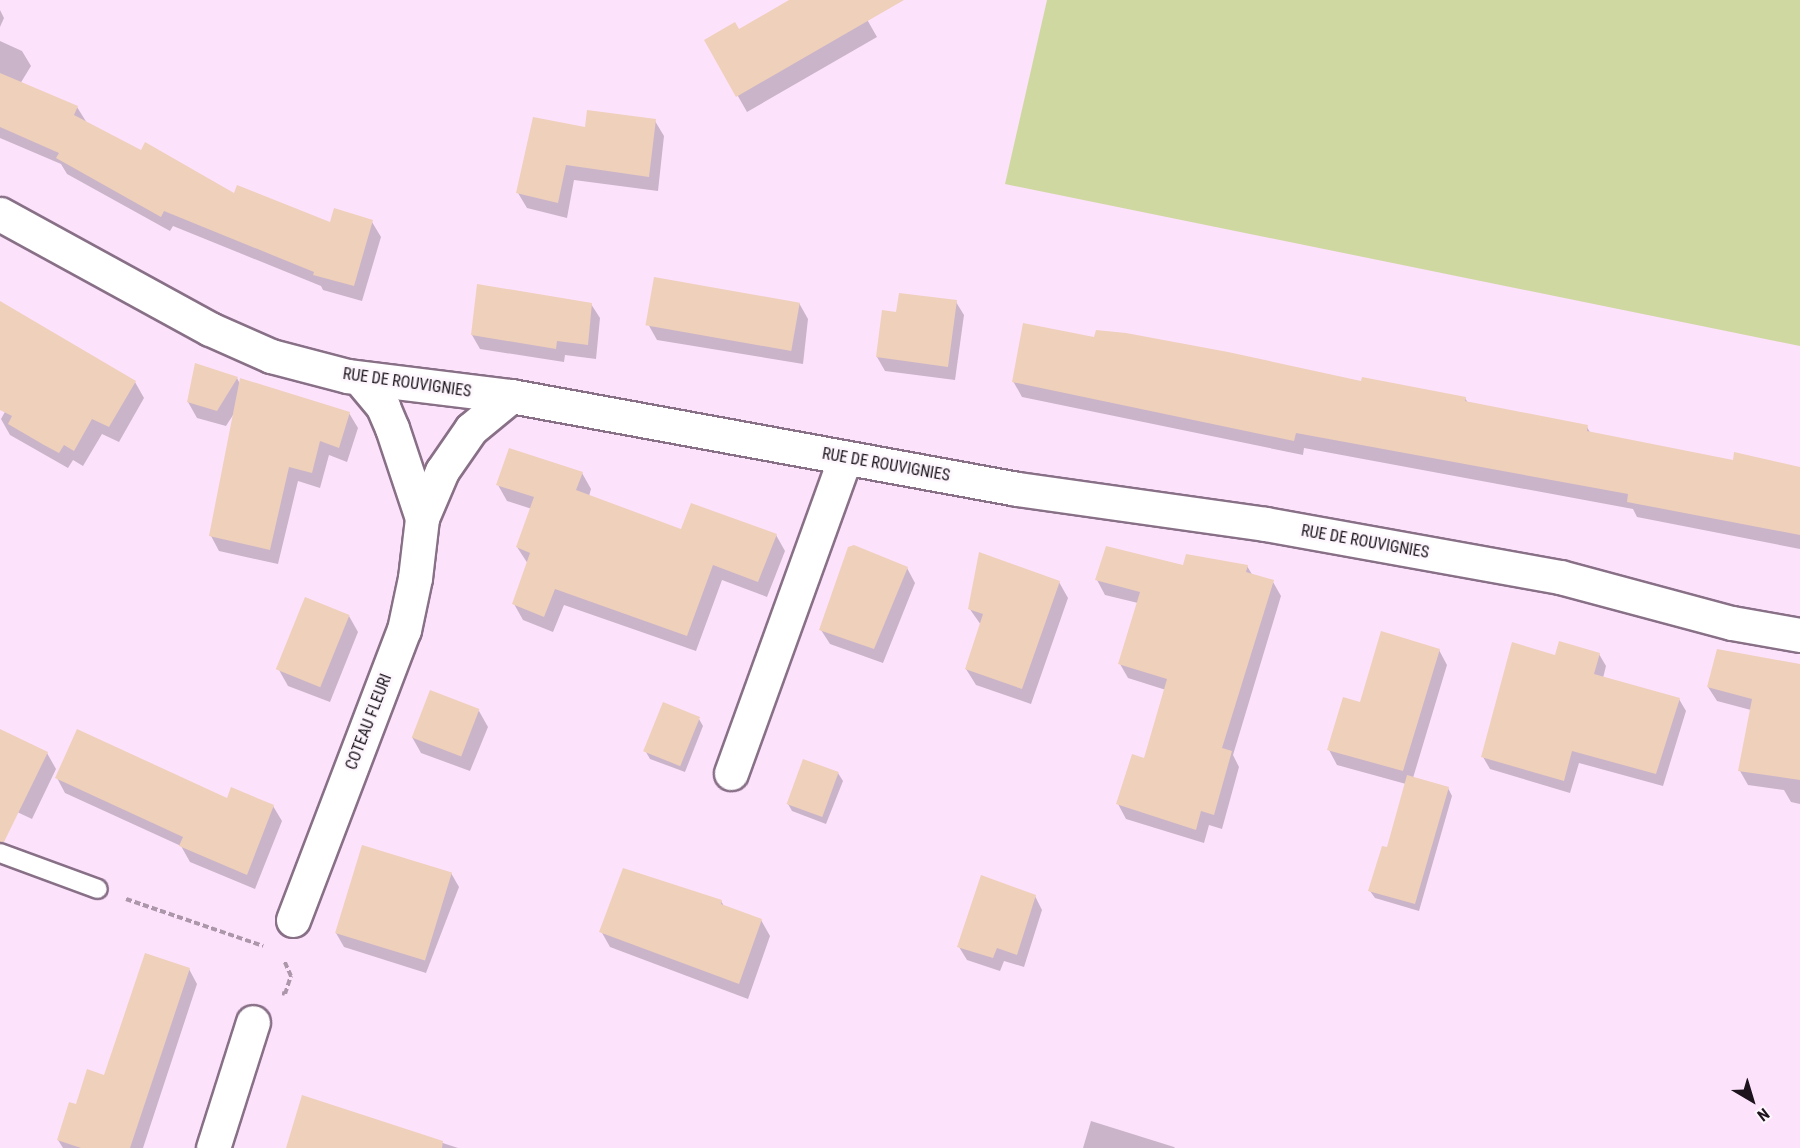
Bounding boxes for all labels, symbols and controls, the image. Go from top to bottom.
street label: RUE DE ROUVIGNIES [342,364,472,402]
street label: RUE DE ROUVIGNIES [821,444,951,486]
street label: RUE DE ROUVIGNIES [1300,521,1430,563]
street label: COTEAU FLEURI [342,671,396,773]
north arrow [1722,1070,1782,1130]
text: N [1754,1104,1773,1125]

